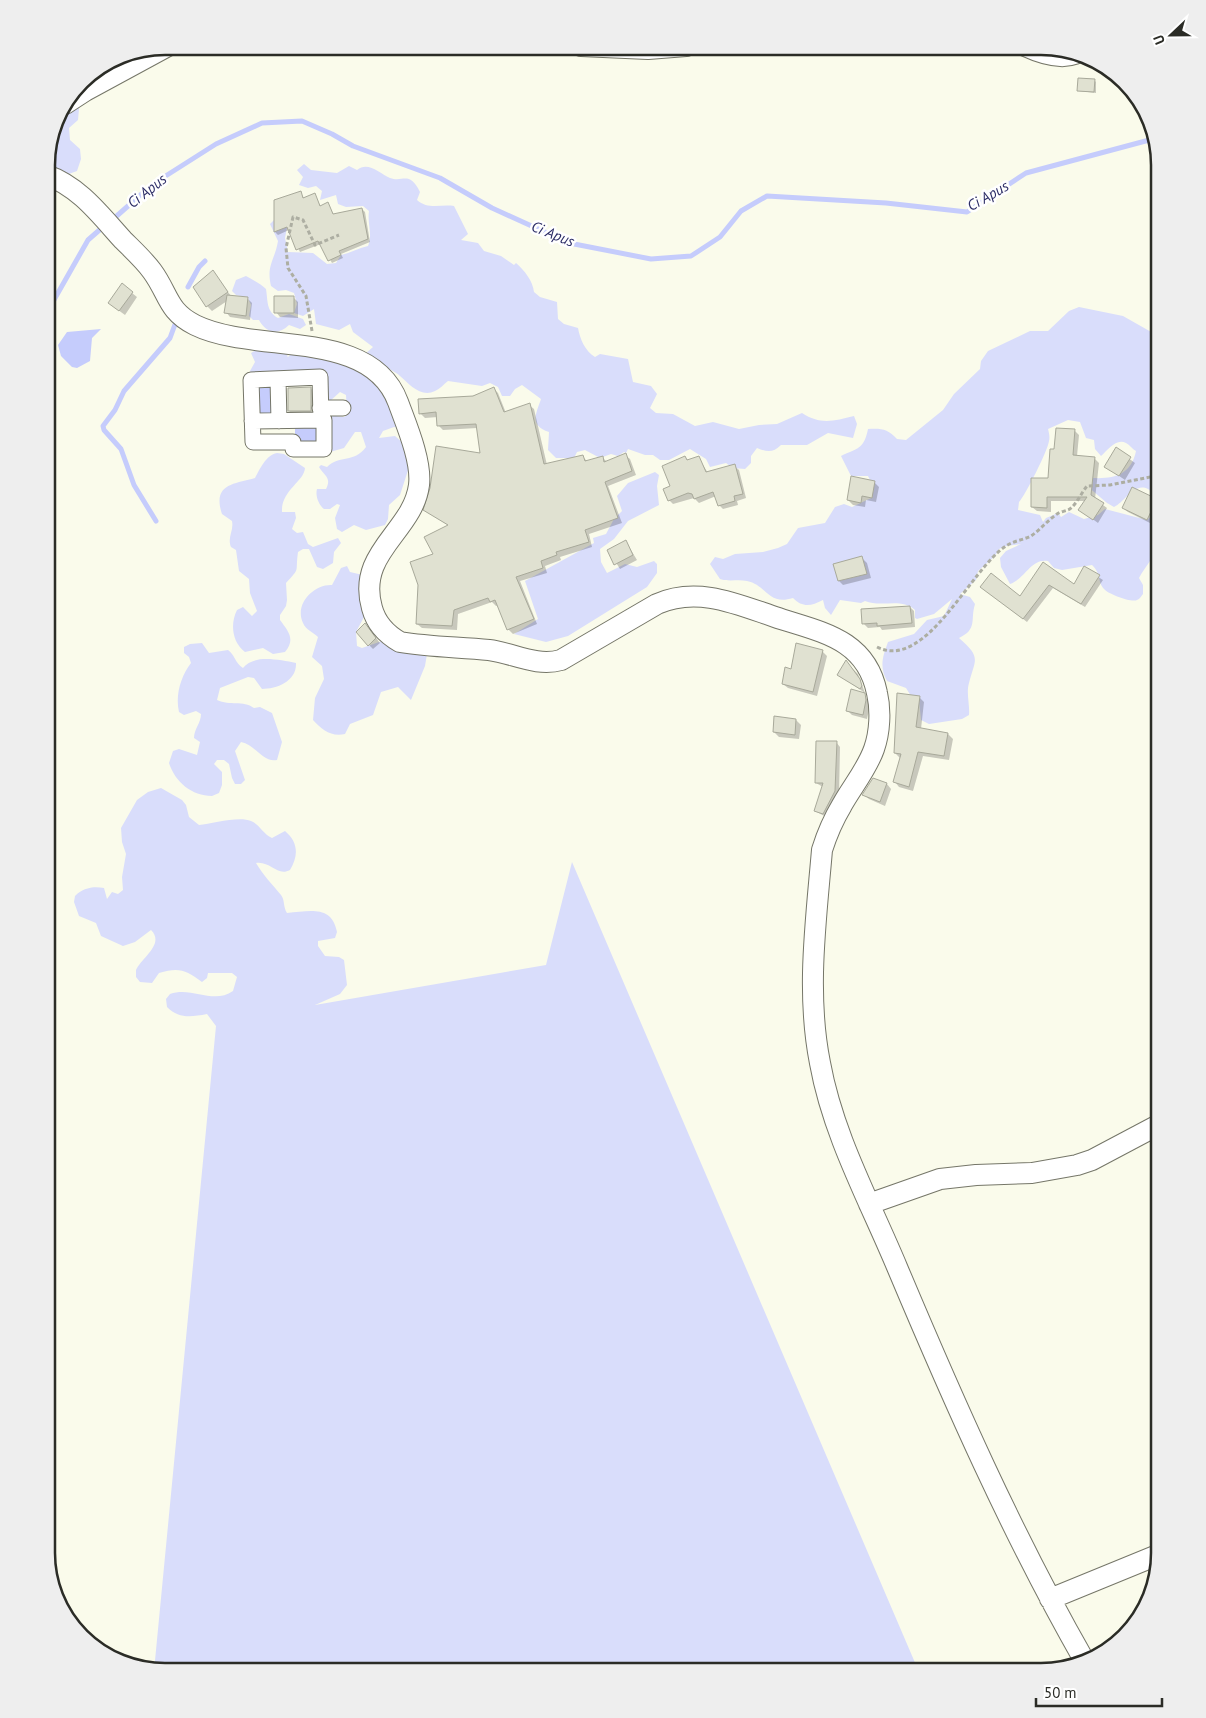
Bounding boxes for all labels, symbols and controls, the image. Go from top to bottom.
north arrow [1146,10,1196,60]
text: U [1149,32,1169,47]
water label: Ci Apus [123,169,170,212]
water label: Ci Apus [964,176,1012,215]
water label: Ci Apus [529,216,578,251]
scale bar [1036,1676,1162,1708]
text: 50 m [1044,1683,1077,1702]

